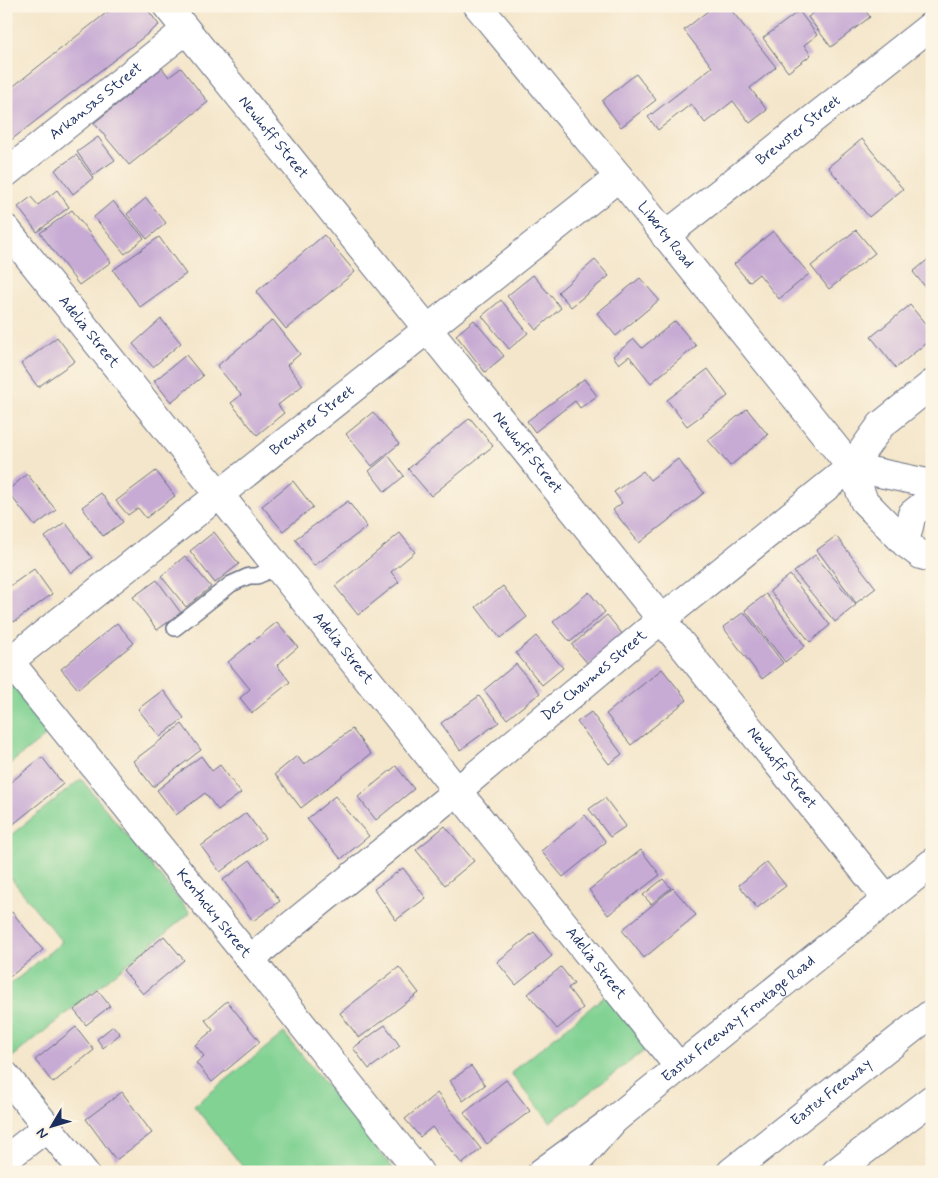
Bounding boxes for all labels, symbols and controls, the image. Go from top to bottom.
street label: Arkansas Street [45,58,147,145]
street label: Brewster Street [752,91,845,170]
street label: Newhoff Street [234,92,313,183]
street label: Liberty Road [633,198,698,273]
street label: Adelia Street [54,292,124,372]
street label: Brewster Street [266,381,359,461]
street label: Newhoff Street [488,407,567,498]
street label: Adelia Street [308,608,378,689]
street label: Des Chaumes Street [537,626,652,726]
street label: Newhoff Street [742,723,821,814]
street label: Kentucky Street [171,865,256,963]
street label: Adelia Street [561,923,631,1004]
street label: Eastex Freeway Frontage Road [658,951,819,1087]
street label: Eastex Freeway [787,1054,876,1131]
north arrow [28,1100,78,1150]
text: N [33,1124,53,1143]

